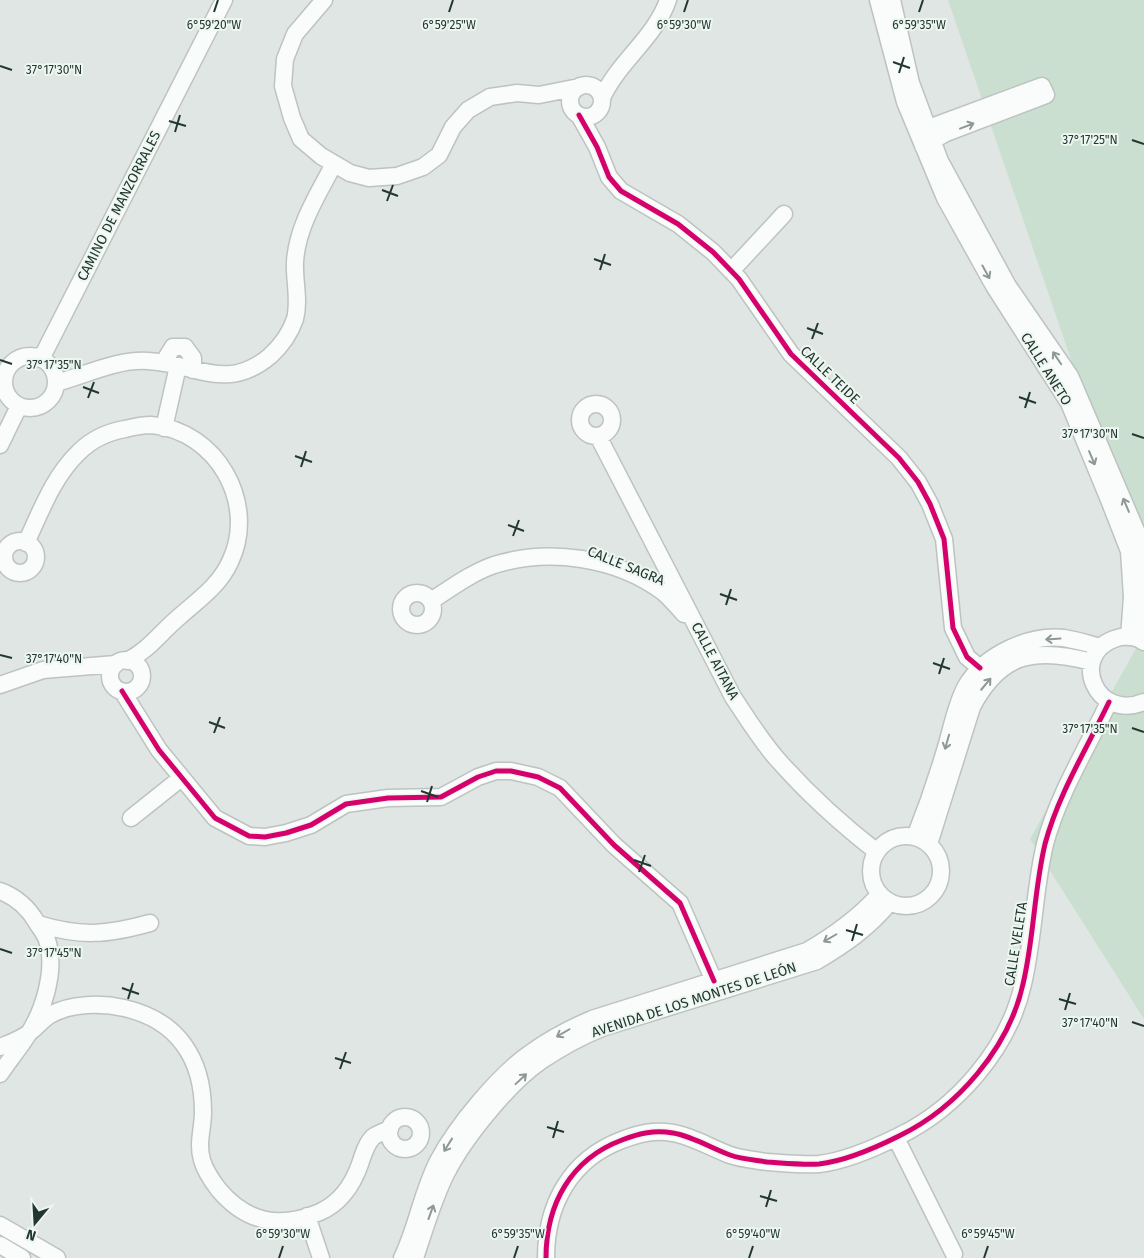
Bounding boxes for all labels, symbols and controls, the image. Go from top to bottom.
text: 6°59'20"W [187,18,241,32]
text: 6°59'25"W [422,18,476,32]
text: 6°59'30"W [657,18,711,32]
text: 6°59'35"W [892,18,946,32]
text: 37°17'30"N [26,63,82,77]
one-way arrow [959,120,974,130]
street label: CAMINO DE MANZORRALES [74,128,164,284]
text: 37°17'25"N [1062,133,1118,147]
one-way arrow [981,264,991,278]
street label: CALLE ANETO [1017,330,1075,408]
street label: CALLE TEIDE [797,342,863,408]
one-way arrow [1052,352,1062,366]
text: 37°17'35"N [26,358,82,372]
text: 37°17'30"N [1062,427,1118,441]
one-way arrow [1087,450,1097,465]
one-way arrow [1121,498,1130,513]
street label: CALLE SAGRA [585,543,667,589]
street label: CALLE AITANA [687,619,743,703]
one-way arrow [1046,634,1062,643]
text: 37°17'40"N [26,652,82,666]
one-way arrow [981,677,992,690]
text: 37°17'35"N [1062,722,1118,736]
one-way arrow [942,734,952,750]
street label: CALLE VELETA [1001,901,1031,987]
one-way arrow [824,933,838,943]
text: 37°17'45"N [26,946,82,960]
street label: AVENIDA DE LOS MONTES DE LEÓN [589,958,799,1041]
text: 37°17'40"N [1062,1016,1118,1030]
one-way arrow [556,1028,570,1038]
one-way arrow [515,1073,528,1085]
one-way arrow [443,1138,453,1152]
north arrow [10,1198,60,1248]
one-way arrow [427,1205,436,1220]
text: N [24,1225,38,1244]
text: 6°59'30"W [256,1227,310,1241]
text: 6°59'35"W [491,1227,545,1241]
text: 6°59'40"W [726,1227,780,1241]
text: 6°59'45"W [961,1227,1015,1241]

